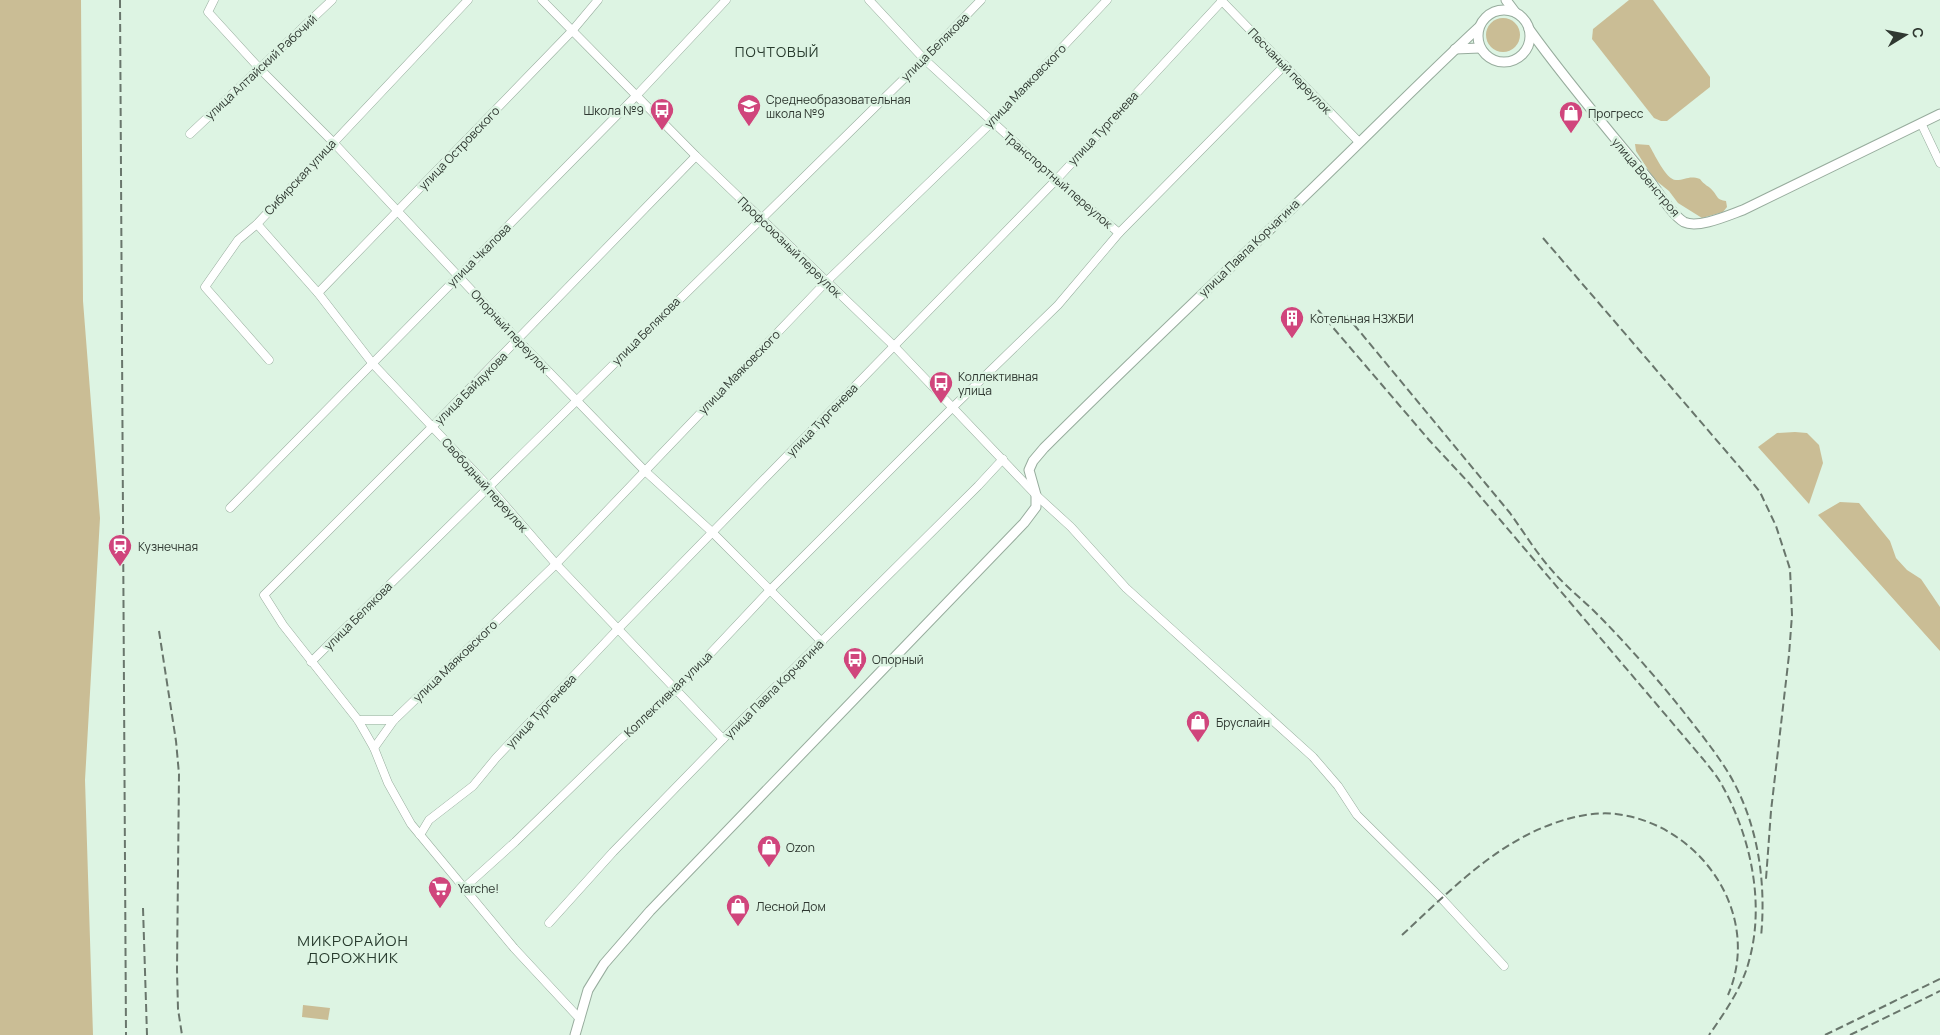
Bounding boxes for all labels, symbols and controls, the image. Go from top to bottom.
street label: улица Белякова [897,9,973,85]
north arrow [1880,10,1930,60]
street label: улица Алтайский Рабочий [201,11,321,123]
street label: Песчаный переулок [1244,24,1336,118]
text: С [1908,26,1929,39]
street label: улица Маяковского [980,40,1070,132]
district label: ПОЧТОВЫЙ [735,42,819,61]
street label: улица Тургенева [1064,87,1142,169]
place label: Среднеобразовательная школа №9 [766,91,911,122]
school or university icon: Среднеобразовательная школа №9 [736,93,762,127]
bus stop icon: Школа №9 [649,97,675,131]
shop icon: Прогресс [1558,100,1584,134]
street label: улица Островского [415,102,503,194]
place label: Школа №9 [583,102,644,119]
place label: Прогресс [1588,105,1644,122]
street label: Транспортный переулок [1000,128,1117,233]
street label: улица Военстроя [1608,134,1684,220]
street label: Сибирская улица [260,135,340,219]
street label: Профсоюзный переулок [734,193,846,302]
street label: улица Павла Корчагина [1195,195,1303,301]
street label: улица Чкалова [443,219,515,291]
street label: Опорный переулок [467,286,554,377]
street label: улица Белякова [608,293,684,369]
building icon: Котельная НЗЖБИ [1279,305,1305,339]
place label: Котельная НЗЖБИ [1310,310,1414,327]
street label: улица Маяковского [694,326,784,418]
street label: улица Байдукова [431,348,511,428]
place label: Коллективная улица [958,368,1038,399]
bus stop icon: Коллективная улица [928,370,954,404]
street label: улица Тургенева [783,380,861,460]
street label: Свободный переулок [438,434,533,537]
station icon: Кузнечная [107,533,133,567]
place label: Кузнечная [138,538,198,555]
street label: улица Белякова [320,578,396,654]
street label: улица Маяковского [409,616,501,706]
street label: улица Павла Корчагина [721,636,827,742]
bus stop icon: Опорный [842,646,868,680]
street label: Коллективная улица [620,647,716,741]
place label: Опорный [872,651,924,668]
street label: улица Тургенева [502,670,580,752]
shop icon: Бруслайн [1185,709,1211,743]
place label: Бруслайн [1216,714,1270,731]
shop icon: Ozon [756,834,782,868]
place label: Ozon [786,839,815,856]
supermarket icon: Yarche! [427,875,453,909]
place label: Yarche! [458,880,499,897]
shop icon: Лесной Дом [725,893,751,927]
place label: Лесной Дом [756,898,826,915]
district label: МИКРОРАЙОН ДОРОЖНИК [297,930,409,968]

